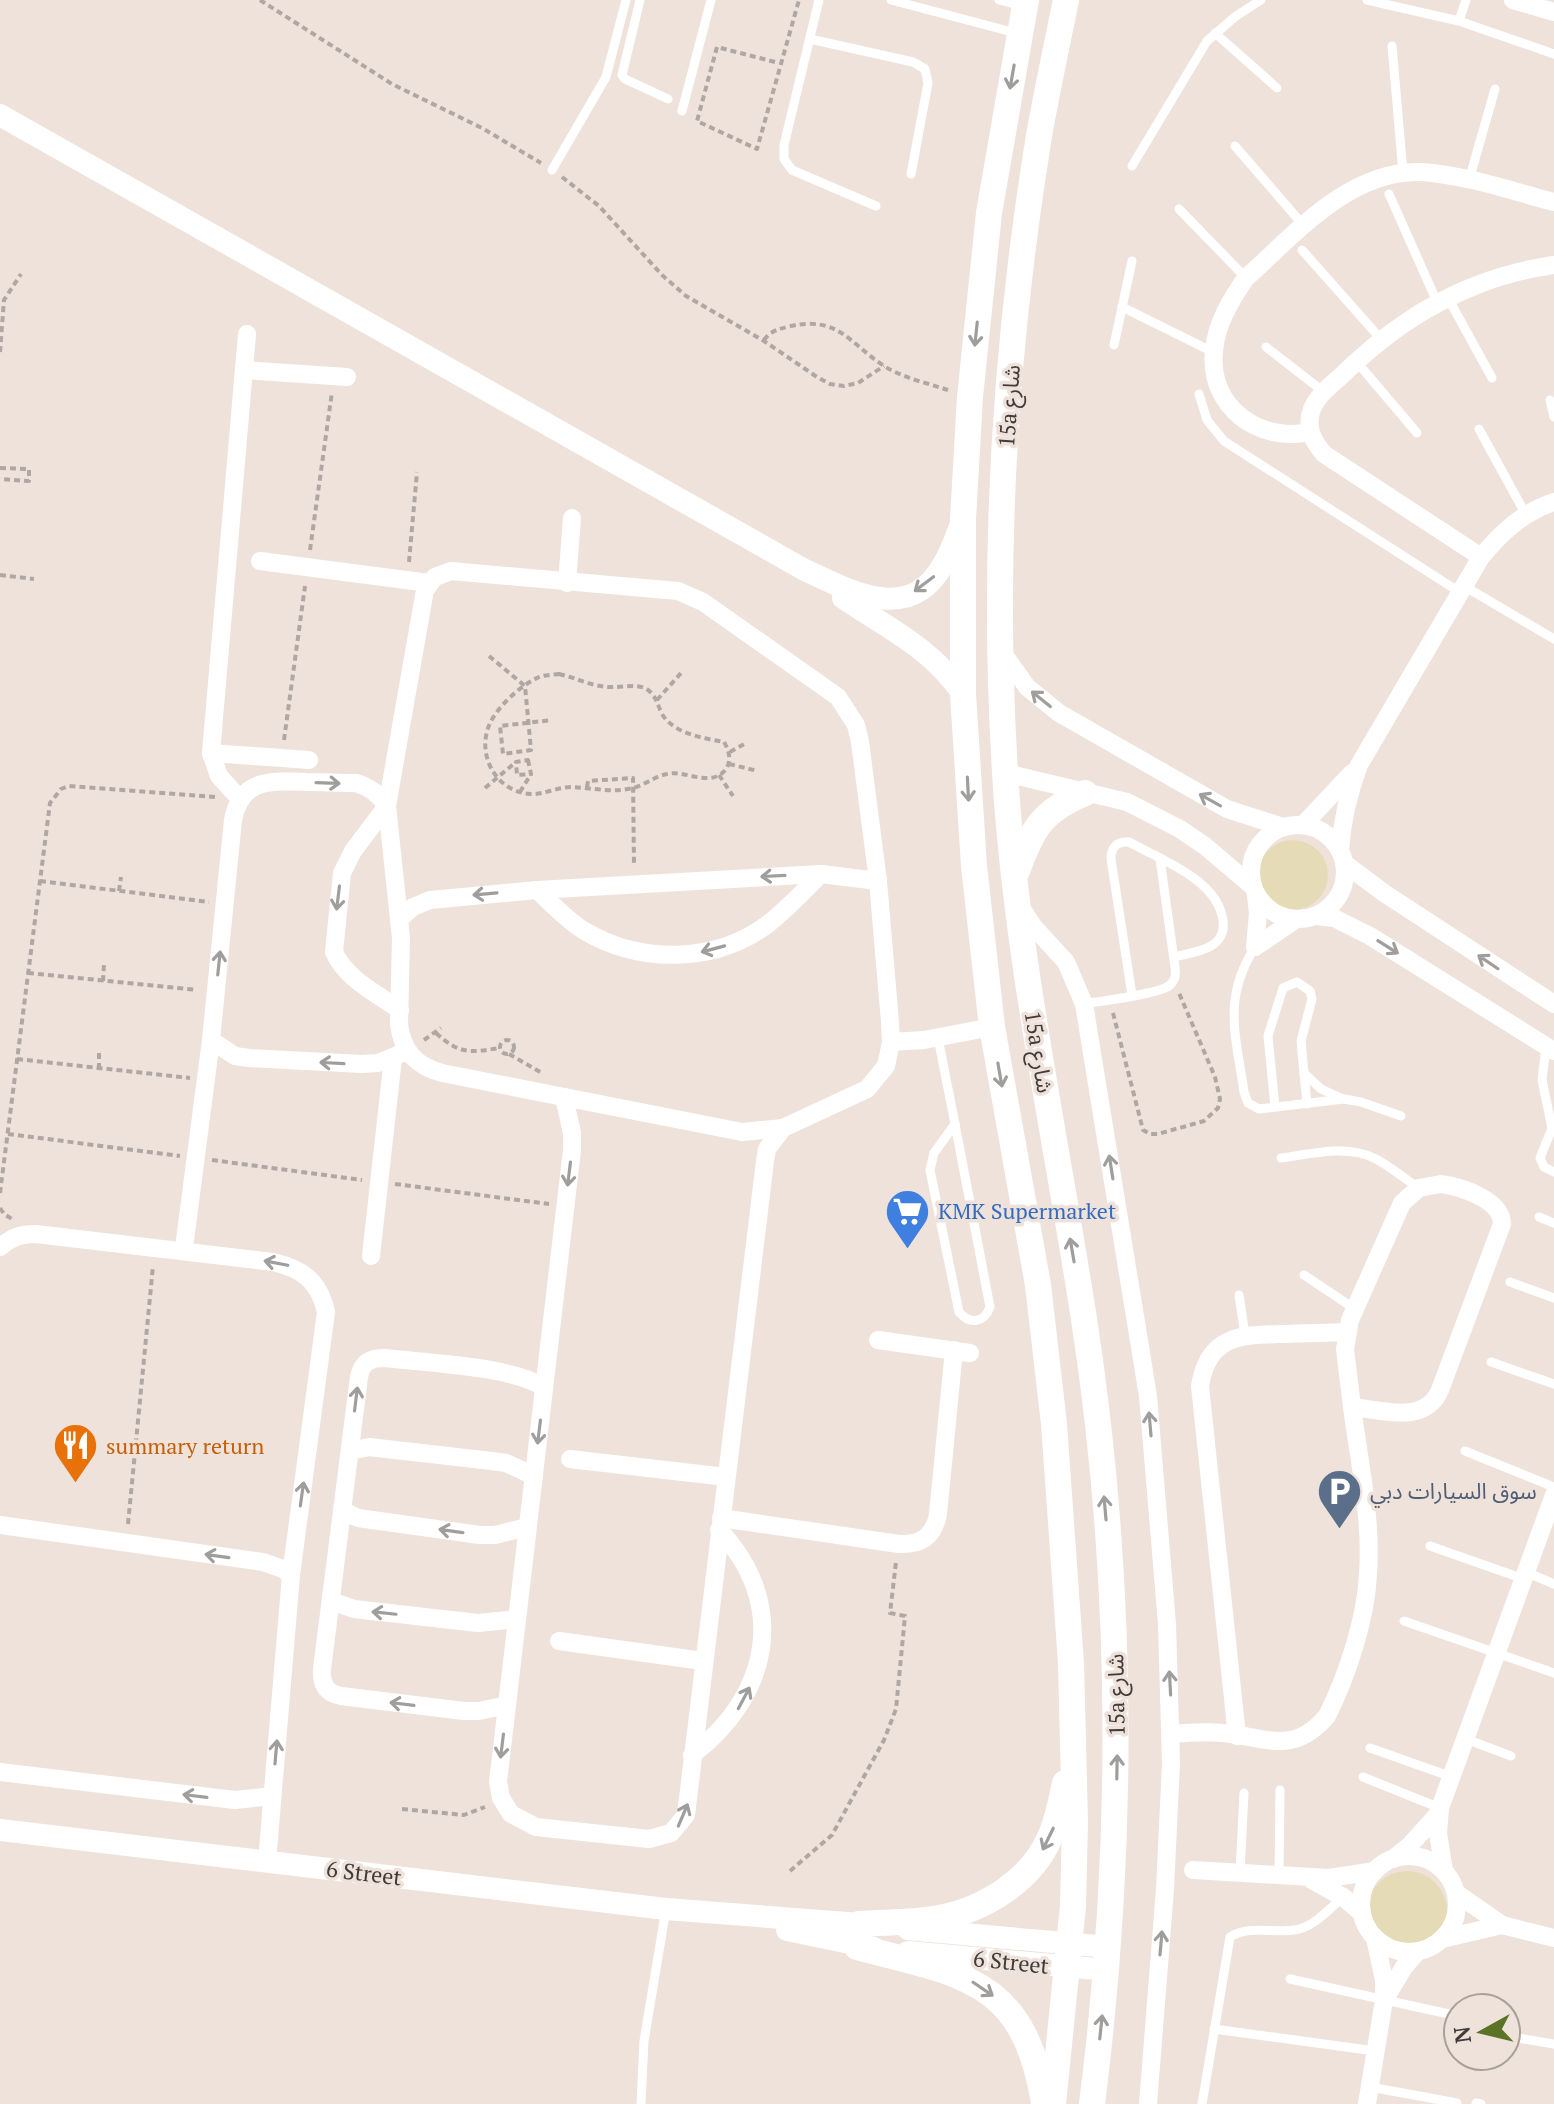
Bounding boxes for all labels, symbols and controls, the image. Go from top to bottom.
one-way arrow [1004,63,1019,89]
one-way arrow [969,320,984,347]
street label: 15a شارع [991,364,1029,448]
one-way arrow [914,576,936,593]
one-way arrow [1031,690,1051,708]
one-way arrow [314,775,341,790]
one-way arrow [961,775,976,802]
one-way arrow [1199,792,1223,807]
one-way arrow [760,869,787,884]
one-way arrow [331,884,346,911]
one-way arrow [472,887,499,902]
one-way arrow [1376,939,1398,956]
one-way arrow [701,942,727,957]
one-way arrow [211,950,226,977]
one-way arrow [1477,954,1500,970]
street label: 15a شارع [1016,1009,1060,1096]
one-way arrow [319,1055,346,1070]
one-way arrow [994,1062,1009,1088]
one-way arrow [1103,1155,1118,1180]
one-way arrow [562,1160,577,1187]
supermarket icon: KMK Supermarket [883,1187,931,1250]
place label: KMK Supermarket [938,1196,1116,1225]
one-way arrow [1064,1238,1079,1263]
one-way arrow [263,1255,289,1270]
one-way arrow [349,1386,364,1412]
one-way arrow [1143,1411,1158,1438]
one-way arrow [531,1419,546,1444]
restaurant icon: summary return [51,1422,99,1485]
place label: summary return [106,1431,264,1460]
parking icon: سوق السيارات دبي [1315,1467,1363,1530]
place label: سوق السيارات دبي [1370,1476,1537,1508]
one-way arrow [295,1482,310,1507]
one-way arrow [1098,1495,1113,1522]
one-way arrow [439,1523,464,1538]
one-way arrow [204,1548,230,1563]
one-way arrow [371,1605,398,1620]
street label: 15a شارع [1100,1653,1134,1737]
one-way arrow [1162,1670,1177,1697]
one-way arrow [736,1687,752,1710]
one-way arrow [389,1696,416,1711]
one-way arrow [494,1732,509,1759]
one-way arrow [269,1739,284,1766]
one-way arrow [1109,1754,1124,1781]
one-way arrow [182,1788,209,1803]
one-way arrow [677,1803,692,1827]
one-way arrow [1040,1826,1055,1850]
street label: 6 Street [325,1853,403,1892]
one-way arrow [1154,1930,1169,1956]
street label: 6 Street [972,1943,1050,1980]
one-way arrow [971,1981,993,1997]
north arrow [1442,1992,1522,2072]
one-way arrow [1094,2014,1109,2041]
text: N [1446,2024,1477,2045]

